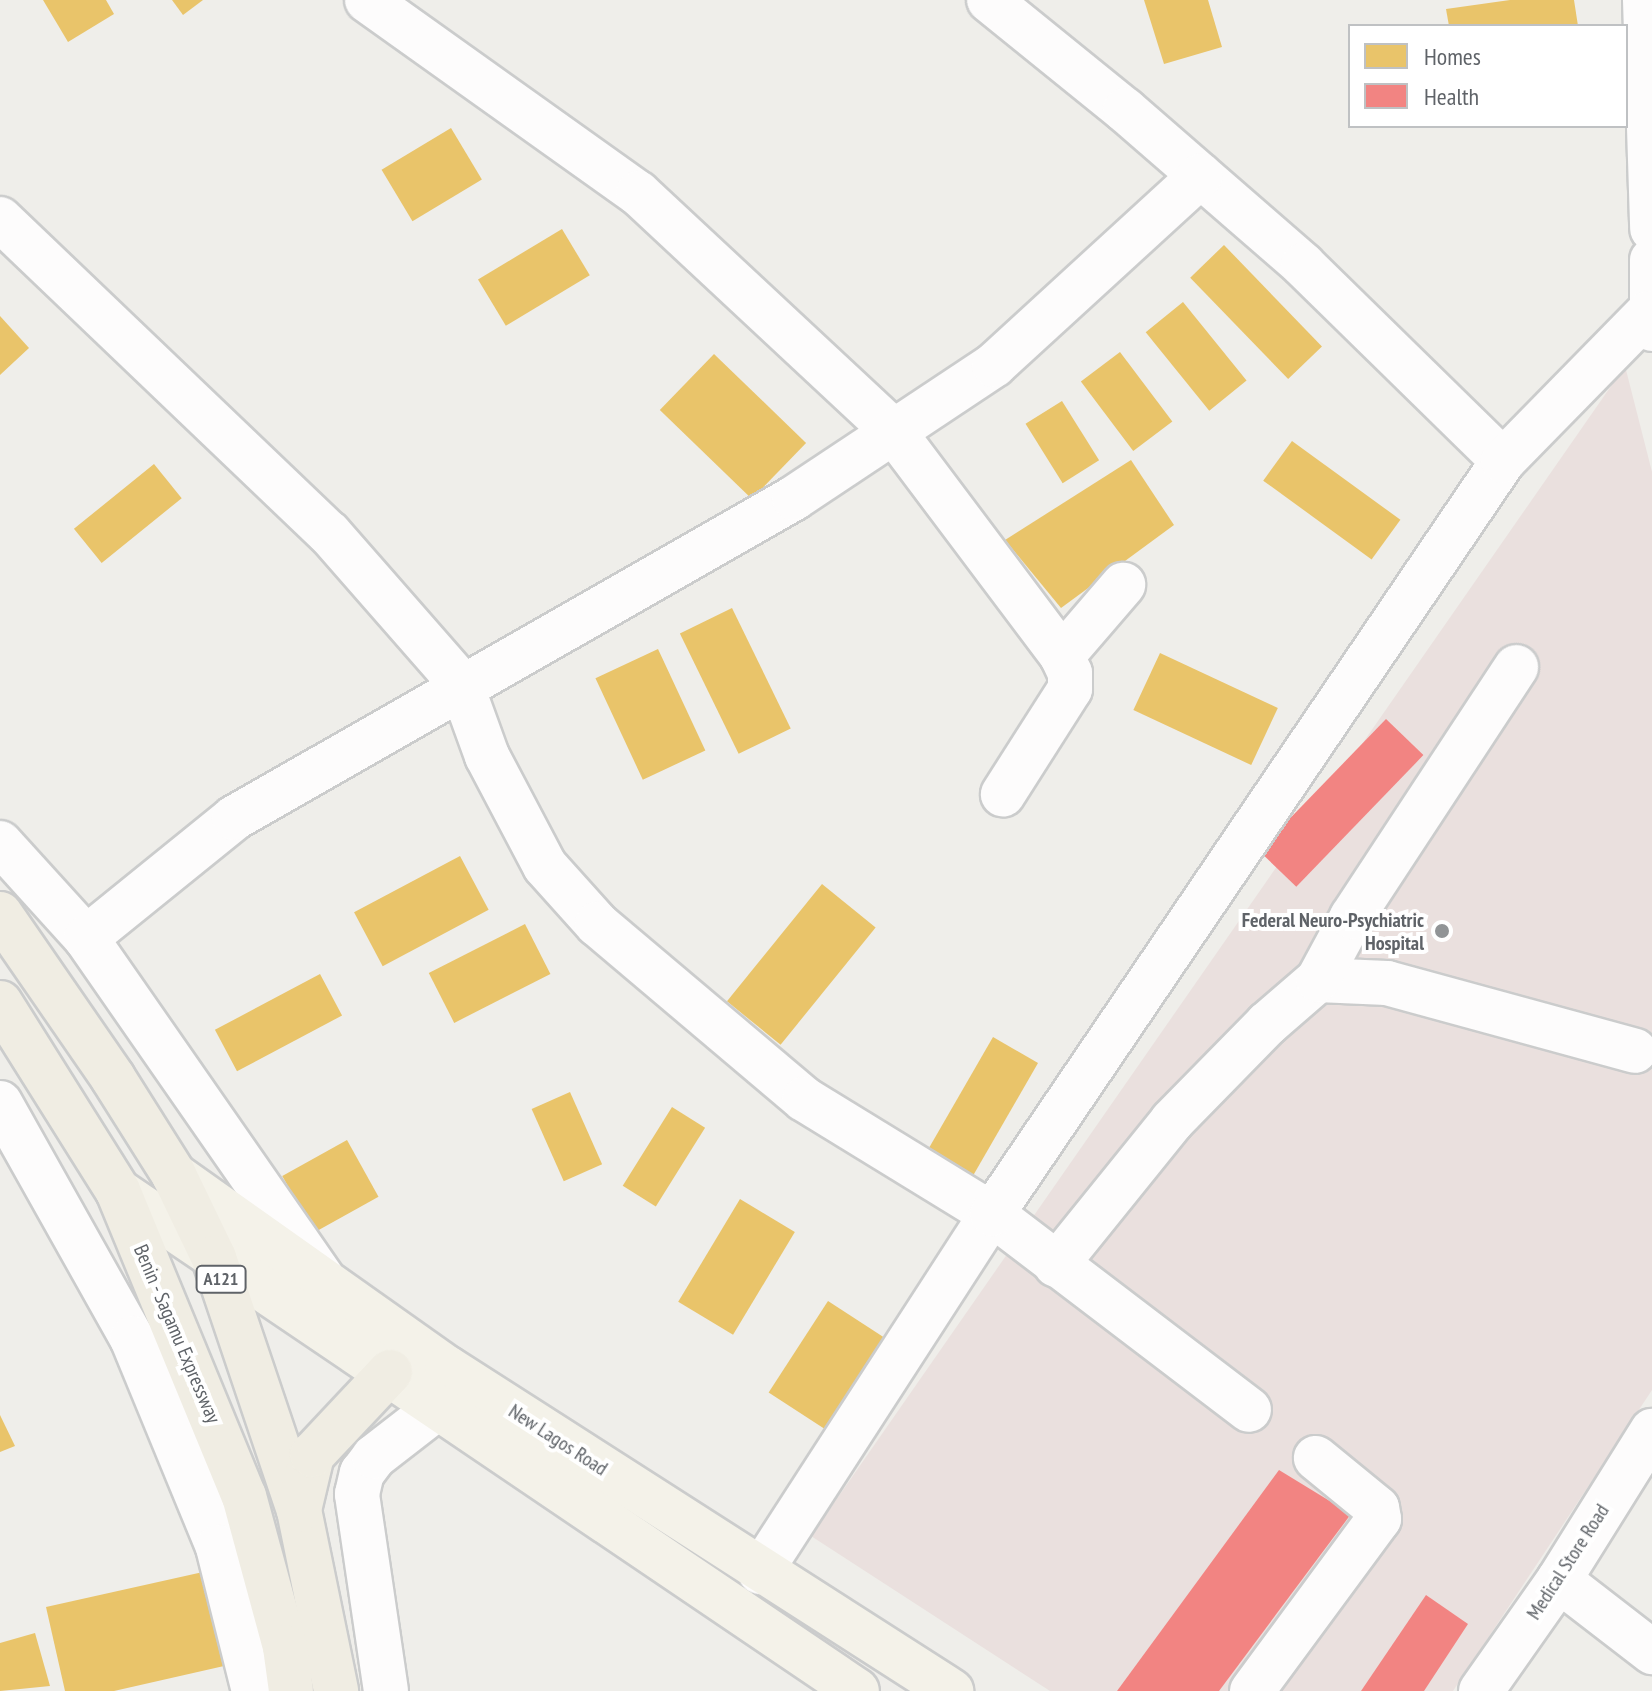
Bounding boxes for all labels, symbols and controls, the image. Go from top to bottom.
legend [1348,24,1628,128]
text: Homes [1424,41,1481,72]
text: Health [1424,81,1479,112]
place label: Federal Neuro-Psychiatric Hospital [1242,908,1424,955]
marker: Federal Neuro-Psychiatric Hospital [1431,920,1453,942]
street label: Benin - Sagamu Expressway [128,1240,226,1428]
road number: A121 [195,1265,247,1293]
street label: New Lagos Road [504,1399,612,1481]
street label: Medical Store Road [1522,1500,1614,1624]

